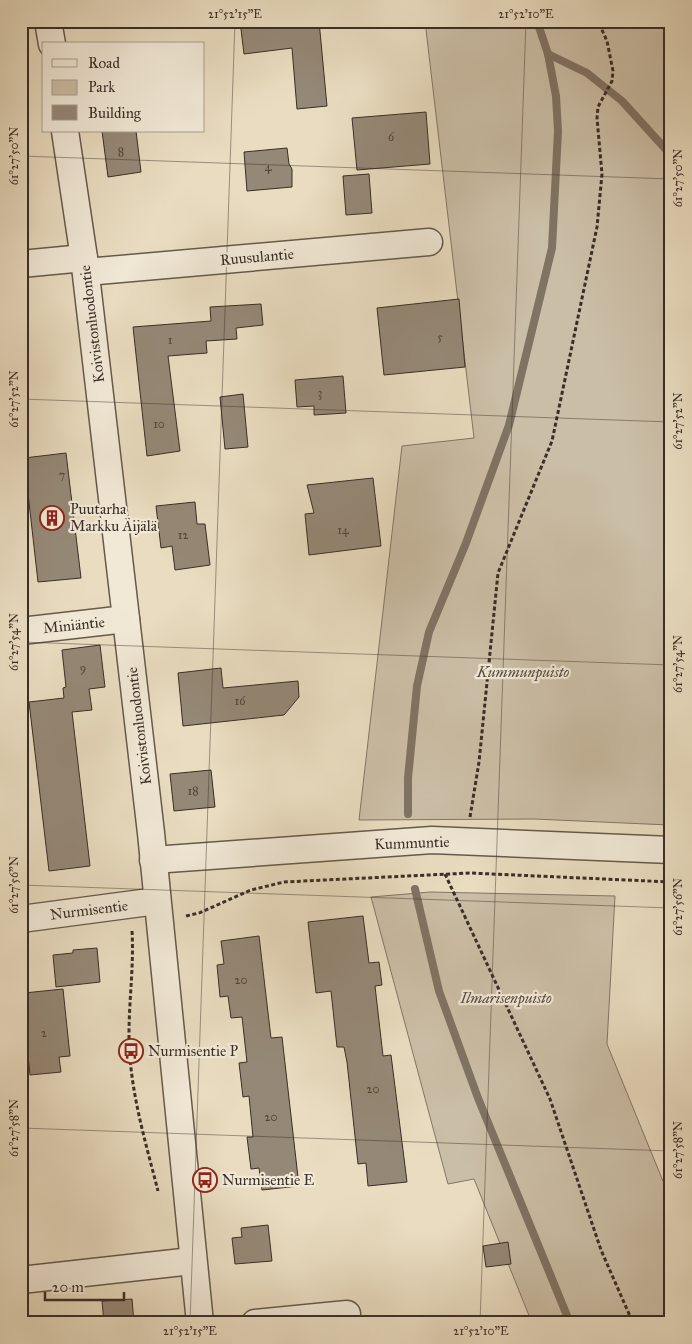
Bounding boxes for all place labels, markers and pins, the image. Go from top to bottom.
place label: Puutarha Markku Äijälä [70,500,158,535]
building icon: Puutarha Markku Äijälä [39,505,65,531]
bus stop icon: Nurmisentie P [118,1038,144,1064]
place label: Nurmisentie P [148,1042,238,1060]
bus stop icon: Nurmisentie E [192,1167,218,1193]
place label: Nurmisentie E [222,1171,314,1189]

